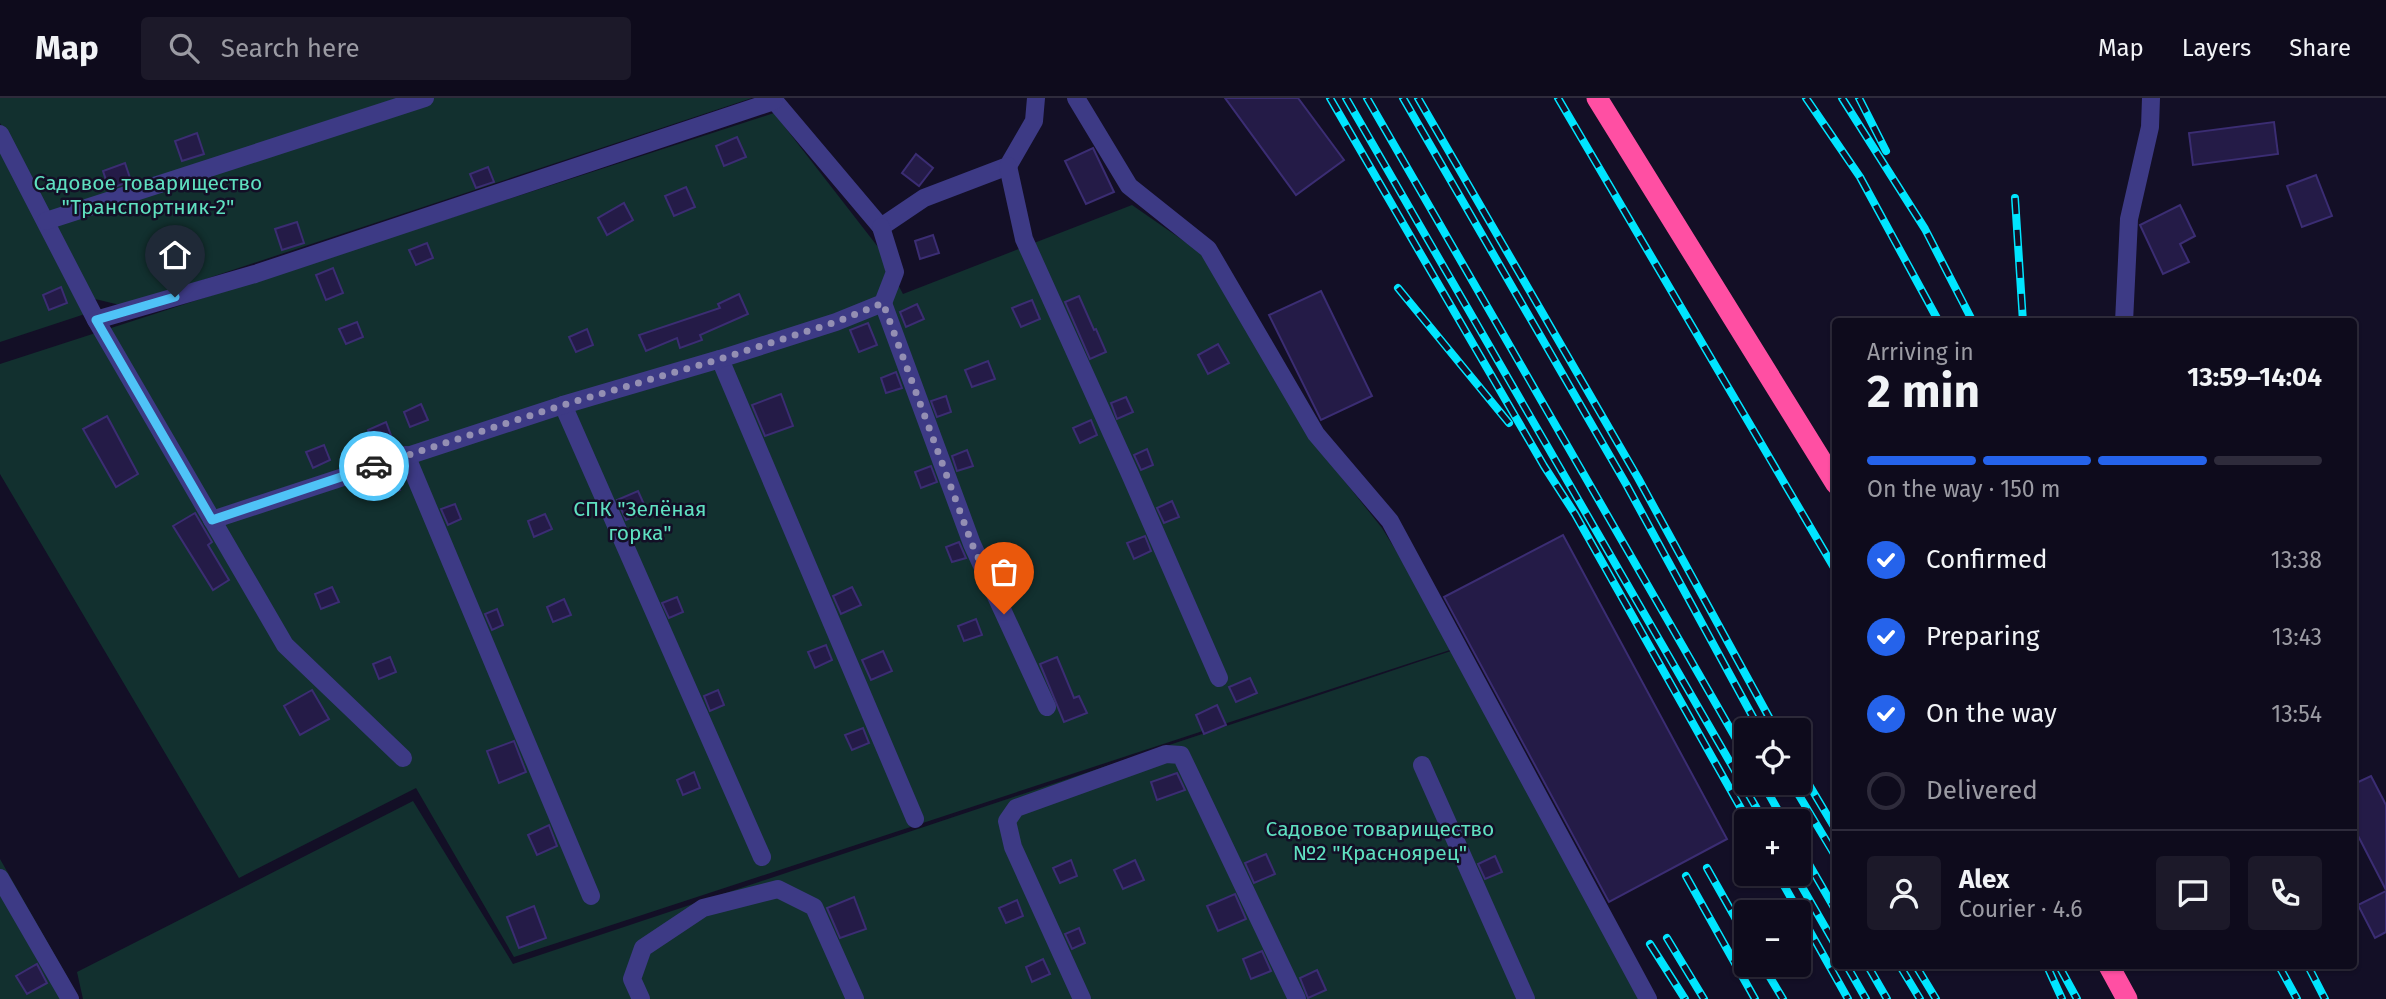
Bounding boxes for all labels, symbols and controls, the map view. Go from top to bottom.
search box [141,17,631,80]
text: Map [35,28,99,68]
icon: search [165,29,203,67]
text: Search here [221,33,360,64]
text: Map [2098,34,2144,62]
text: Layers [2182,34,2251,62]
text: Share [2289,34,2351,62]
park label: Садовое товарищество "Транспортник-2" [34,170,262,220]
pin [145,225,205,297]
icon: home [156,236,194,274]
text: Arriving in [1867,338,1974,366]
text: 13:59–14:04 [2187,362,2322,393]
text: 2 min [1867,364,1980,419]
courier [339,431,409,501]
icon: car [355,447,393,485]
text: On the way · 150 m [1867,475,2060,503]
park label: СПК "Зелёная горка" [573,496,707,546]
icon: check [1867,541,1905,579]
pin [974,542,1034,614]
text: Confirmed [1926,544,2047,575]
text: 13:38 [2271,546,2322,574]
icon: bag [985,553,1023,591]
icon: check [1867,618,1905,656]
text: Preparing [1926,621,2039,652]
text: 13:43 [2272,623,2322,651]
icon: check [1867,695,1905,733]
text: On the way [1926,698,2057,729]
text: 13:54 [2271,700,2322,728]
map controls [1734,718,1811,977]
button: locate [1734,718,1811,795]
text: Delivered [1926,775,2038,806]
button: + [1734,809,1811,886]
park label: Садовое товарищество №2 "Красноярец" [1266,816,1494,866]
button: person [1867,856,1941,930]
button: chat [2156,856,2230,930]
button: phone [2248,856,2322,930]
text: Alex [1959,864,2009,895]
text: Courier · 4.6 [1959,895,2083,923]
button: − [1734,900,1811,977]

